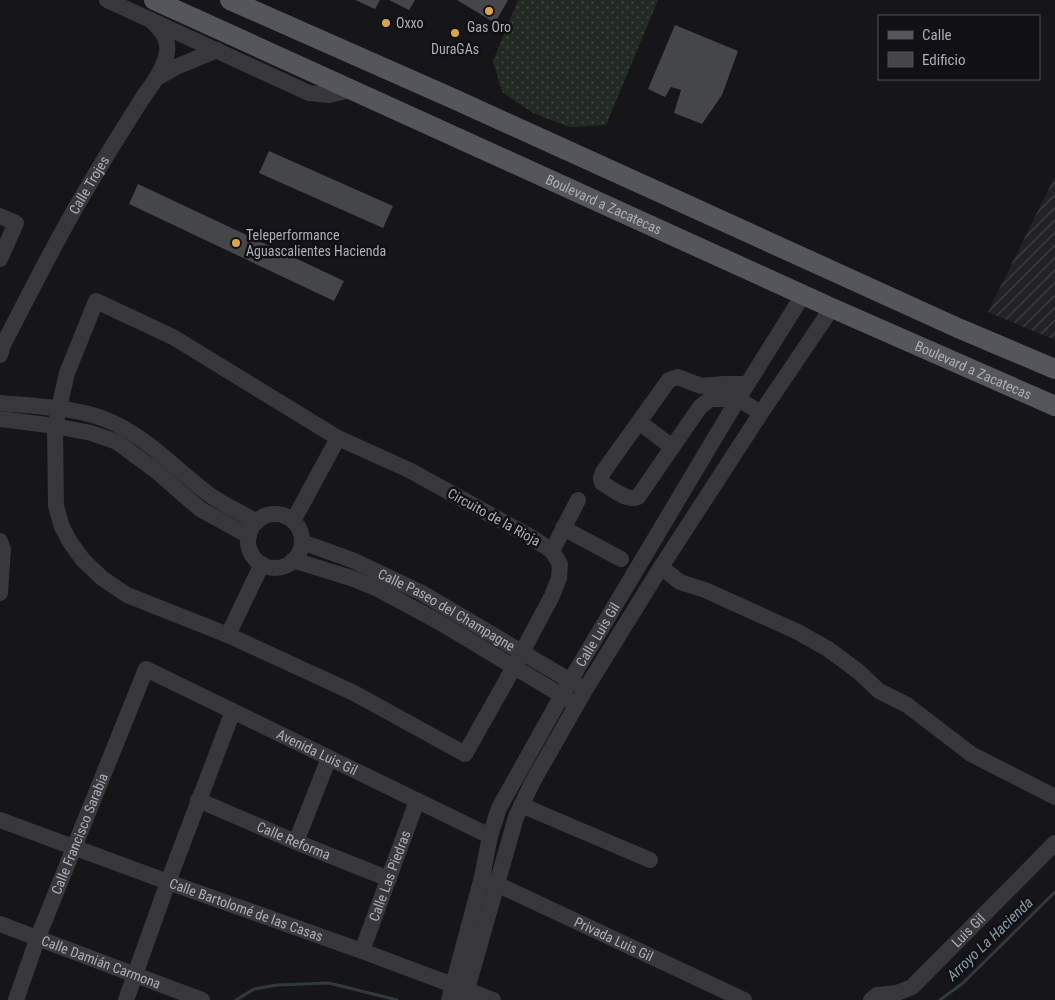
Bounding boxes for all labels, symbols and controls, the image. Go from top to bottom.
marker: Gas Oro [483,5,495,17]
place label: Oxxo [396,15,424,31]
legend [878,15,1040,80]
marker: Oxxo [380,17,392,29]
place label: Gas Oro [467,19,511,35]
text: Calle [922,26,952,44]
marker: DuraGAs [449,27,461,39]
place label: DuraGAs [431,41,479,57]
text: Edificio [922,51,965,69]
street label: Calle Trojes [66,153,112,217]
street label: Boulevard a Zacatecas [543,171,664,238]
place label: Teleperformance Aguascalientes Hacienda [246,227,386,259]
marker: Teleperformance Aguascalientes Hacienda [230,237,242,249]
street label: Boulevard a Zacatecas [913,338,1034,403]
street label: Circuito de la Rioja [445,485,543,549]
street label: Calle Paseo del Champagne [375,565,518,654]
street label: Calle Luis Gil [572,600,623,669]
street label: Avenida Luis Gil [274,726,360,778]
street label: Calle Francisco Sarabia [48,771,111,897]
street label: Calle Reforma [255,818,333,863]
street label: Calle Las Piedras [366,828,413,923]
street label: Calle Bartolomé de las Casas [167,875,325,944]
water label: Arroyo La Hacienda [943,893,1037,985]
street label: Luis Gil [948,910,988,950]
street label: Privada Luis Gil [572,914,656,964]
street label: Calle Damián Carmona [39,932,163,992]

